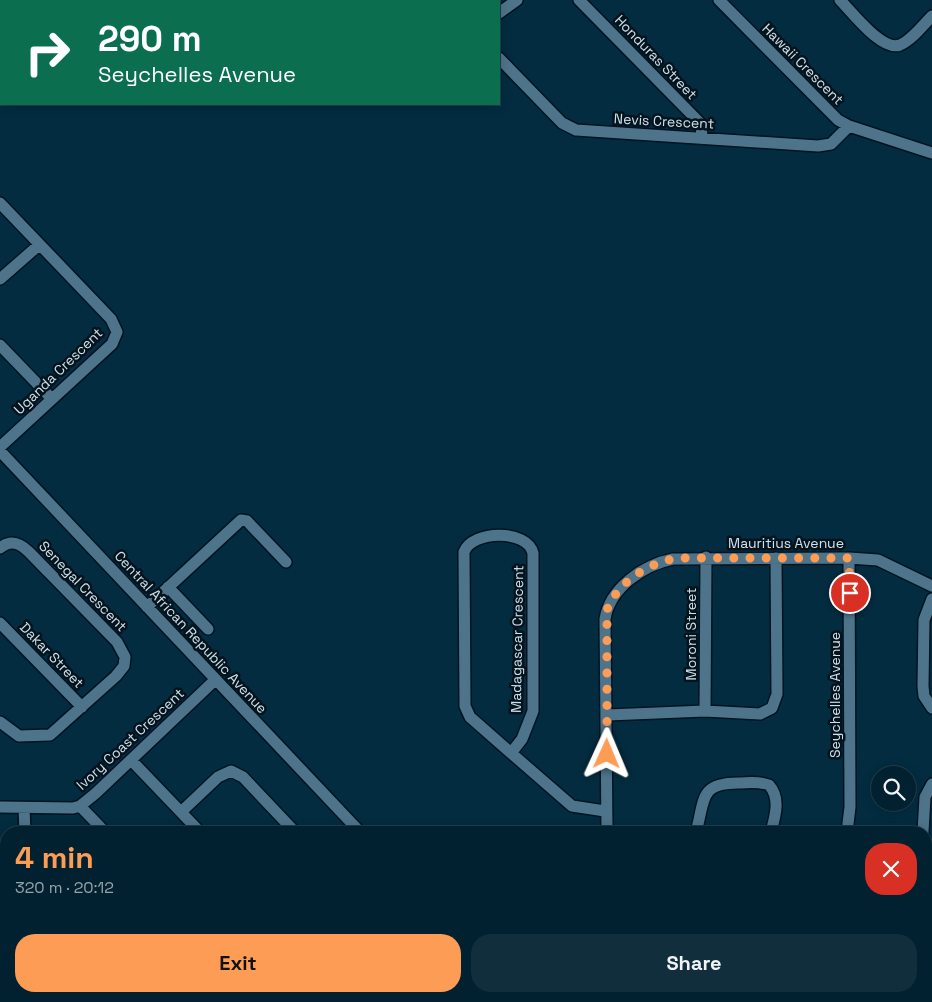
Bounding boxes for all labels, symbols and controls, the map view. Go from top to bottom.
street label: Honduras Street [611,11,701,103]
text: 290 m [98,17,202,61]
street label: Hawaii Crescent [758,19,848,109]
icon: right [15,20,80,85]
text: Seychelles Avenue [98,60,296,88]
street label: Nevis Crescent [613,109,715,133]
street label: Uganda Crescent [10,324,106,418]
street label: Mauritius Avenue [728,534,844,552]
street label: Senegal Crescent [35,537,131,635]
street label: Central African Republic Avenue [111,547,271,717]
street label: Madagascar Crescent [507,565,527,713]
pin [829,572,871,614]
icon: arrive [836,579,864,607]
street label: Moroni Street [682,588,700,680]
street label: Dakar Street [16,618,88,692]
street label: Seychelles Avenue [826,632,844,758]
street label: Ivory Coast Crescent [72,684,188,794]
position arrow [580,727,632,779]
map controls [871,766,916,811]
button: search [871,766,916,811]
text: 4 min [15,838,94,877]
button: close [865,843,917,895]
text: 320 m · 20:12 [15,877,114,898]
button: Exit [15,934,461,992]
button: Share [471,934,917,992]

